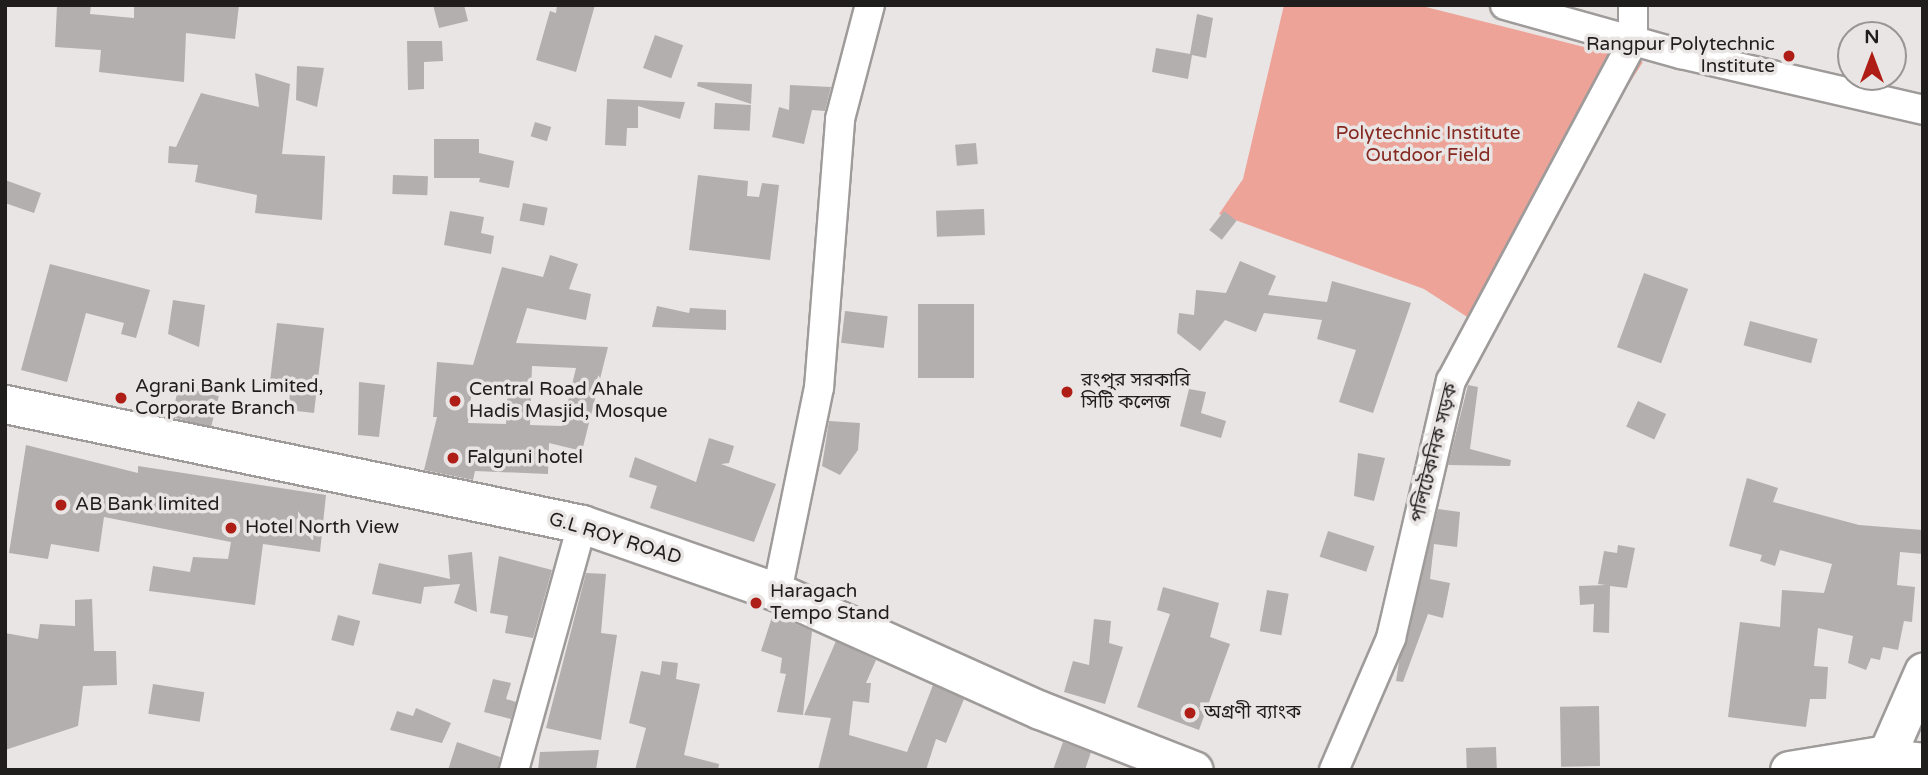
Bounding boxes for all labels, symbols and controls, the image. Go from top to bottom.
north arrow [1837,21,1907,91]
text: N [1864,26,1880,48]
place label: Rangpur Polytechnic Institute [1586,34,1775,78]
marker: Rangpur Polytechnic Institute [1781,48,1797,64]
park label: Polytechnic Institute Outdoor Field [1336,123,1520,167]
place label: রংপুর সরকারি সিটি কলেজ [1081,370,1190,414]
place label: Agrani Bank Limited, Corporate Branch [135,376,323,420]
place label: Central Road Ahale Hadis Masjid, Mosque [469,379,667,423]
street label: পলিটেকনিক সড়ক [1407,381,1463,525]
marker: রংপুর সরকারি সিটি কলেজ [1059,384,1075,400]
marker: Agrani Bank Limited, Corporate Branch [113,390,129,406]
marker: Central Road Ahale Hadis Masjid, Mosque [447,393,463,409]
place label: Falguni hotel [467,447,583,469]
marker: Falguni hotel [445,450,461,466]
place label: AB Bank limited [75,494,219,516]
marker: AB Bank limited [53,497,69,513]
street label: G.L ROY ROAD [546,508,684,570]
place label: Hotel North View [245,517,399,539]
marker: Hotel North View [223,520,239,536]
place label: Haragach Tempo Stand [770,581,890,625]
marker: Haragach Tempo Stand [748,595,764,611]
place label: অগ্রণী ব্যাংক [1204,702,1301,724]
marker: অগ্রণী ব্যাংক [1182,705,1198,721]

